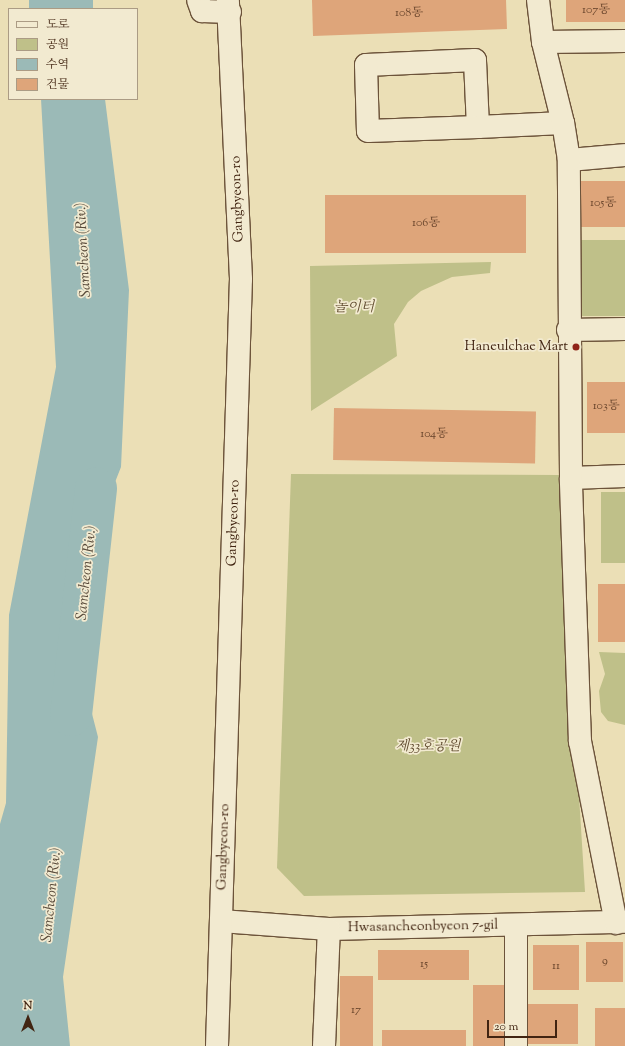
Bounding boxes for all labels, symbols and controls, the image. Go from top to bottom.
house number: 107동 [582,4,610,18]
house number: 108동 [395,7,423,21]
legend [8,8,138,100]
text: 도로 [46,16,69,34]
text: 공원 [46,36,69,54]
text: 수역 [46,56,69,74]
text: 건물 [46,76,69,94]
street label: Gangbyeon-ro [228,155,248,243]
house number: 105동 [590,197,616,211]
water label: Samcheon (Riv.) [73,202,95,298]
house number: 106동 [412,217,440,231]
park label: 놀이터 [334,300,374,316]
place label: Haneulchae Mart [465,339,568,355]
marker: Haneulchae Mart [571,342,581,352]
house number: 103동 [593,400,619,414]
house number: 104동 [420,428,448,442]
street label: Gangbyeon-ro [224,479,244,567]
water label: Samcheon (Riv.) [73,525,101,621]
park label: 제33호공원 [395,739,461,755]
street label: Gangbyeon-ro [214,803,234,891]
water label: Samcheon (Riv.) [38,847,66,943]
street label: Hwasancheonbyeon 7-gil [348,917,498,937]
house number: 9 [602,955,608,969]
house number: 15 [420,958,428,972]
house number: 11 [552,960,560,974]
north arrow [8,998,48,1038]
text: N [24,998,32,1014]
house number: 17 [351,1004,361,1018]
scale bar [489,1012,559,1038]
text: 20 m [494,1018,518,1036]

